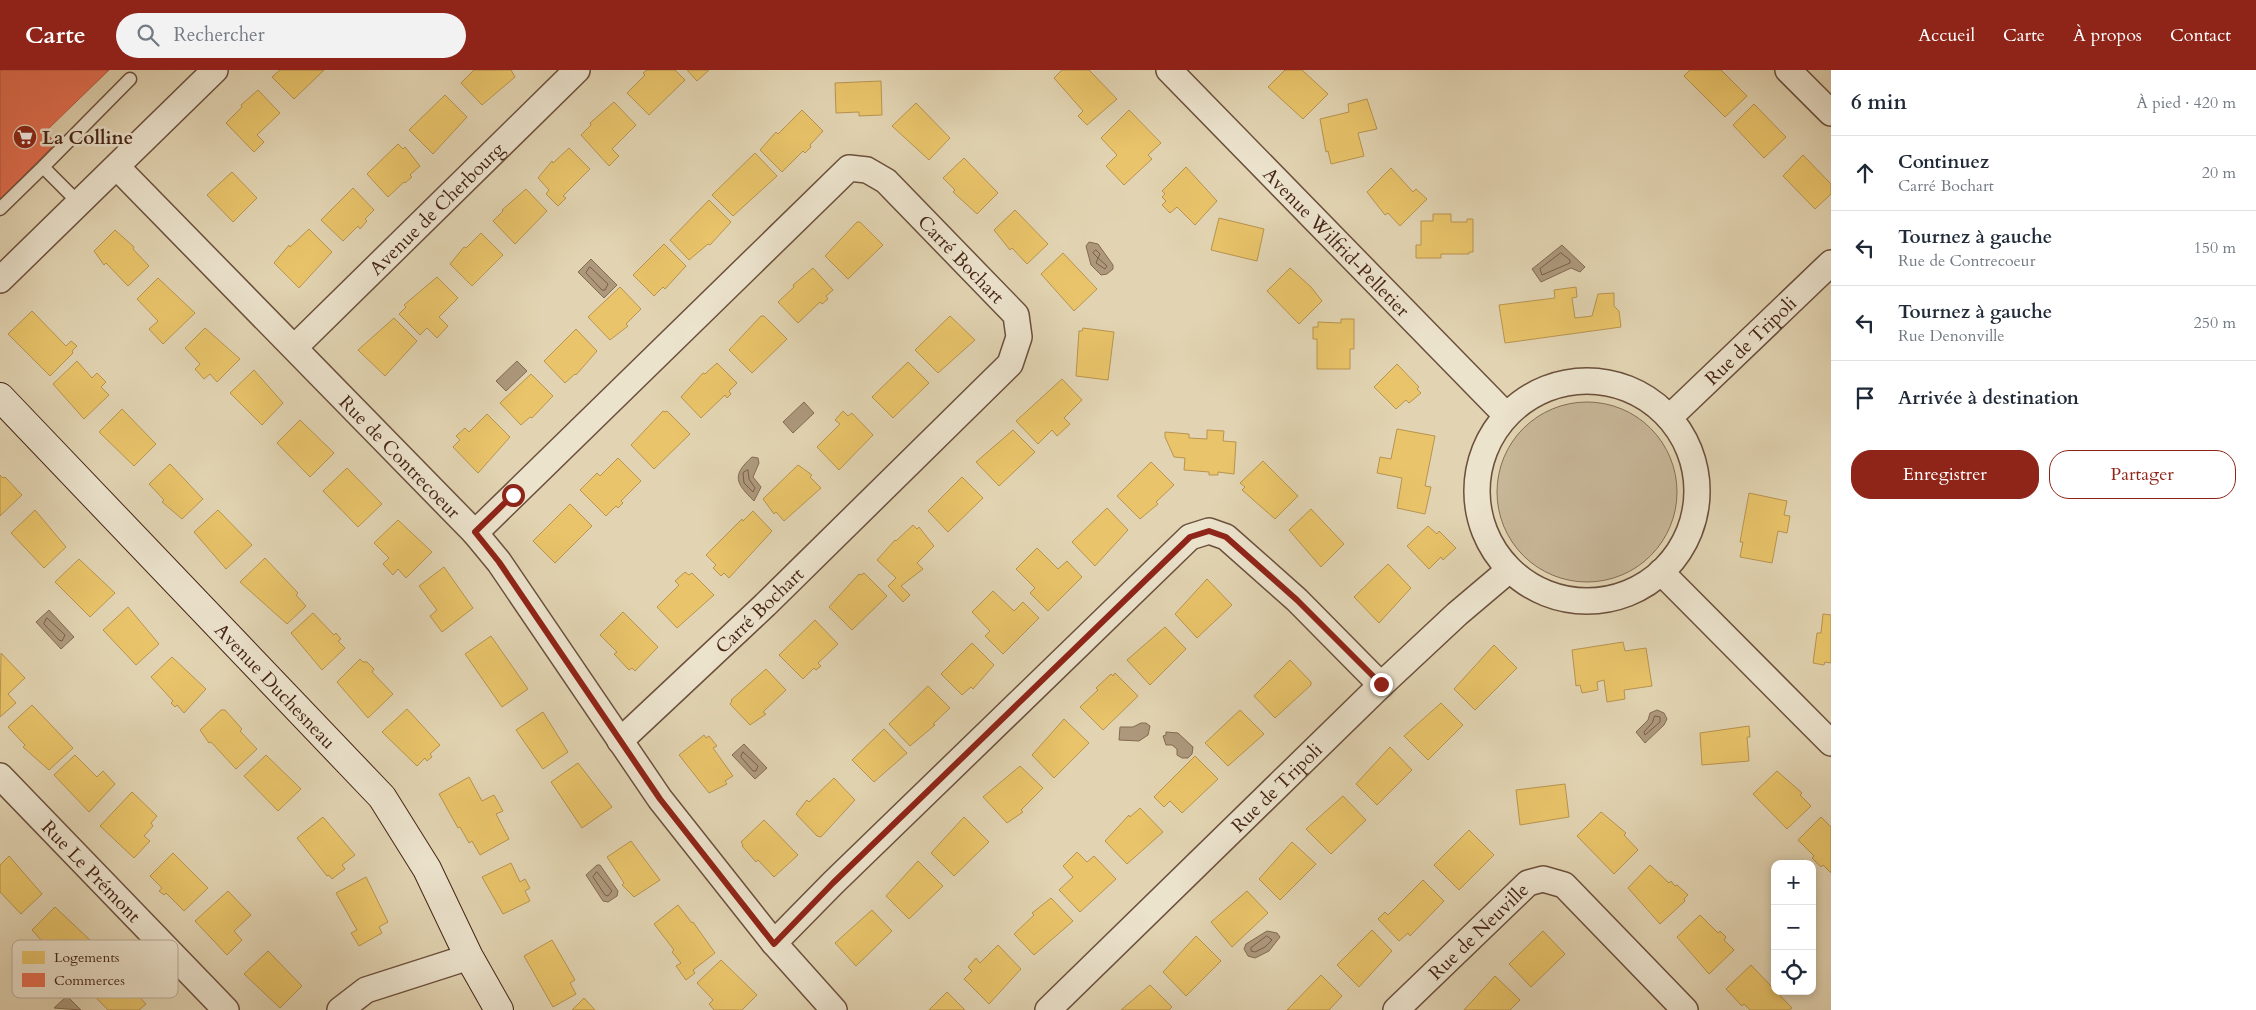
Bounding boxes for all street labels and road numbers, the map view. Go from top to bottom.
street label: Avenue de Cherbourg [364,136,510,281]
street label: Avenue Wilfrid-Pelletier [1257,162,1415,323]
street label: Carré Bochart [912,210,1010,309]
street label: Rue de Tripoli [1699,291,1803,391]
street label: Rue de Contrecoeur [333,390,466,525]
street label: Carré Bochart [710,562,810,660]
street label: Avenue Duchesneau [209,618,341,755]
street label: Rue de Tripoli [1226,737,1328,838]
street label: Rue Le Prémont [36,815,146,928]
street label: Rue de Neuville [1423,877,1535,986]

